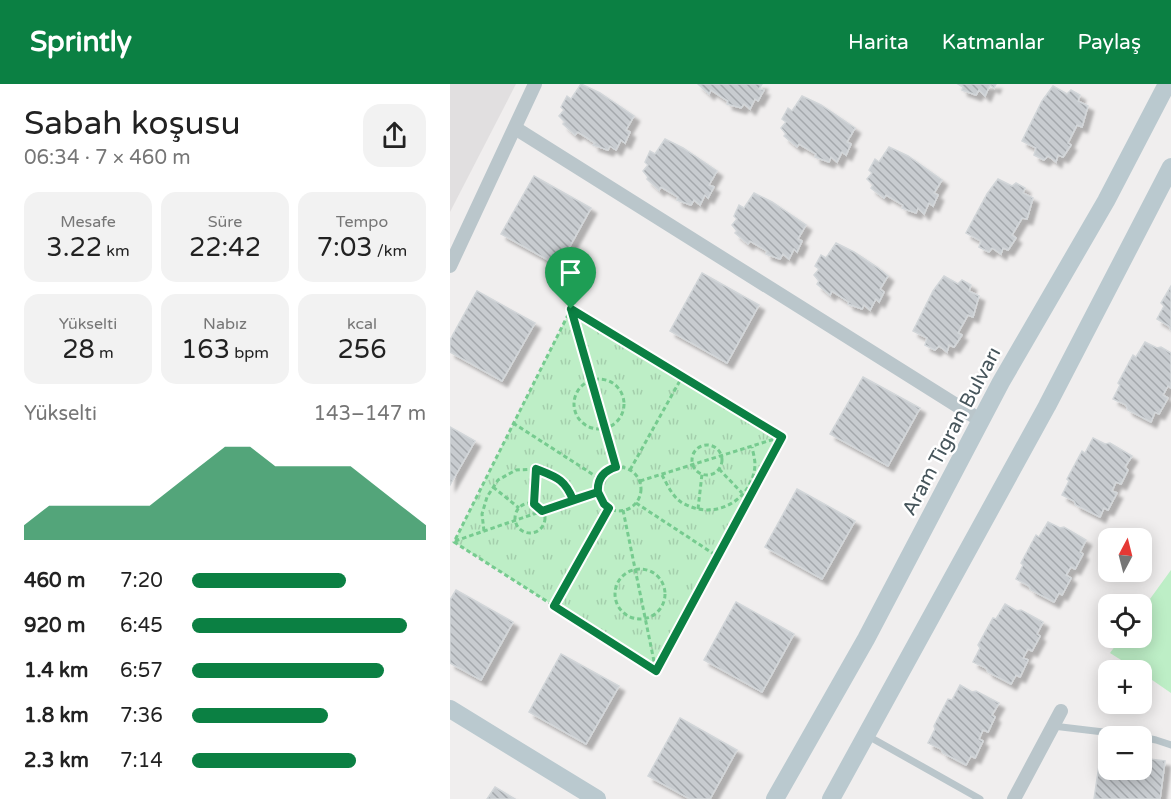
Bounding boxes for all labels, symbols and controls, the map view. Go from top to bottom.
text: Sprintly [30,25,132,59]
text: Harita [848,30,909,55]
text: Katmanlar [942,30,1044,55]
text: Paylaş [1077,30,1141,55]
text: Sabah koşusu [24,104,241,143]
button: share [363,104,426,167]
text: 06:34 · 7 × 460 m [24,146,191,170]
text: Mesafe [60,212,116,232]
text: Süre [208,212,242,232]
text: Tempo [336,212,388,232]
text: 3.22 [46,232,102,263]
text: 22:42 [189,232,261,263]
text: 7:03 [317,232,373,263]
text: km [102,241,130,261]
text: /km [373,241,407,261]
pin [545,247,596,309]
icon: arrive [554,256,587,289]
text: Yükselti [59,314,117,334]
text: Nabız [203,314,247,334]
text: kcal [347,314,377,334]
text: 28 [62,334,95,365]
text: 163 [181,334,230,365]
text: 256 [338,334,386,365]
text: m [95,343,114,363]
text: bpm [230,343,269,363]
street label: Aram Tigran Bulvarı [897,343,1006,520]
text: Yükselti [24,402,97,426]
text: 143–147 m [313,402,426,426]
north arrow [1098,528,1152,582]
map controls [1098,528,1152,780]
text: 460 m [24,569,85,593]
text: 7:20 [120,569,163,593]
button: locate [1098,594,1152,648]
text: 920 m [24,614,85,638]
text: 6:45 [120,614,163,638]
text: 1.4 km [24,659,88,683]
text: 6:57 [120,659,163,683]
button: + [1098,660,1152,714]
text: 1.8 km [24,704,89,728]
text: 7:36 [120,704,163,728]
button: − [1098,726,1152,780]
text: 2.3 km [24,749,89,773]
text: 7:14 [120,749,163,773]

